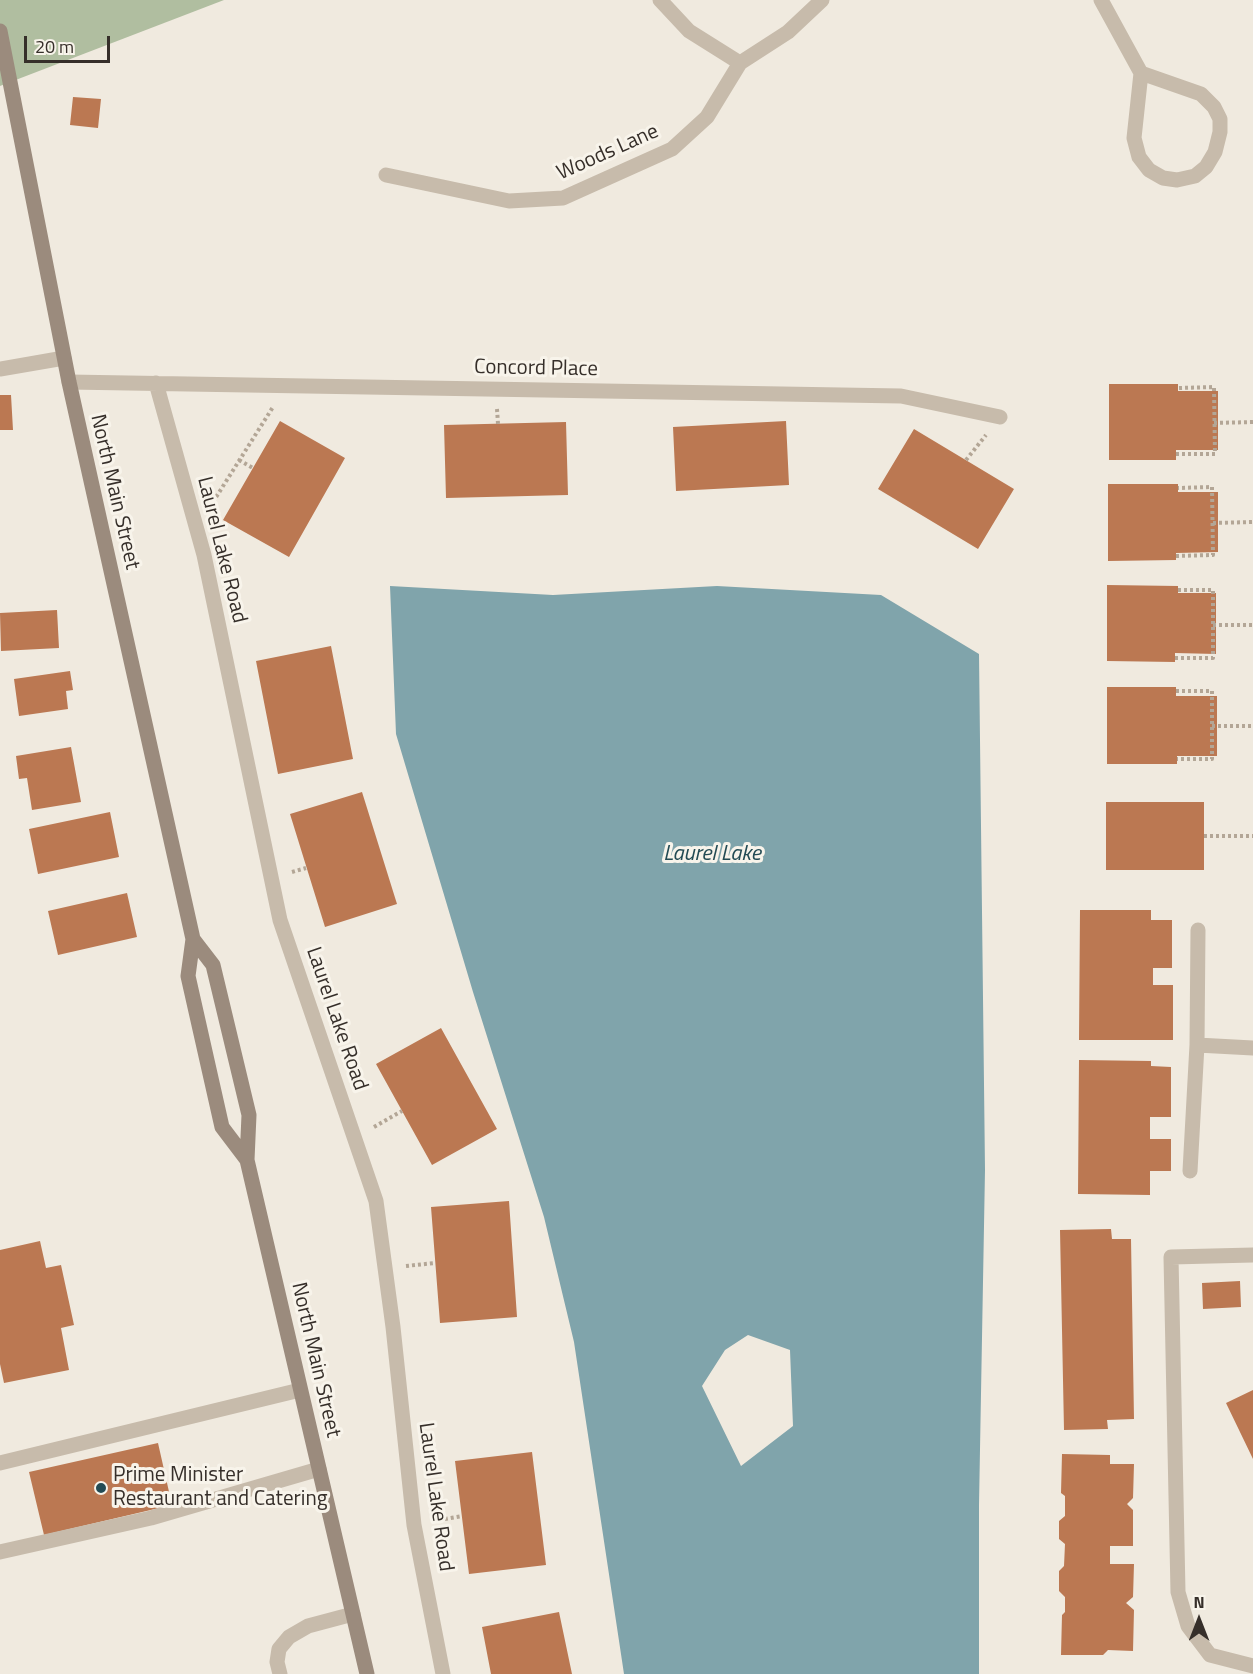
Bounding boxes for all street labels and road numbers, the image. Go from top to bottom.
street label: Woods Lane [553,119,663,187]
street label: Concord Place [474,355,598,383]
street label: North Main Street [84,412,144,572]
street label: Laurel Lake Road [191,474,251,626]
street label: Laurel Lake Road [300,944,372,1094]
street label: North Main Street [285,1280,345,1440]
street label: Laurel Lake Road [412,1421,458,1573]

